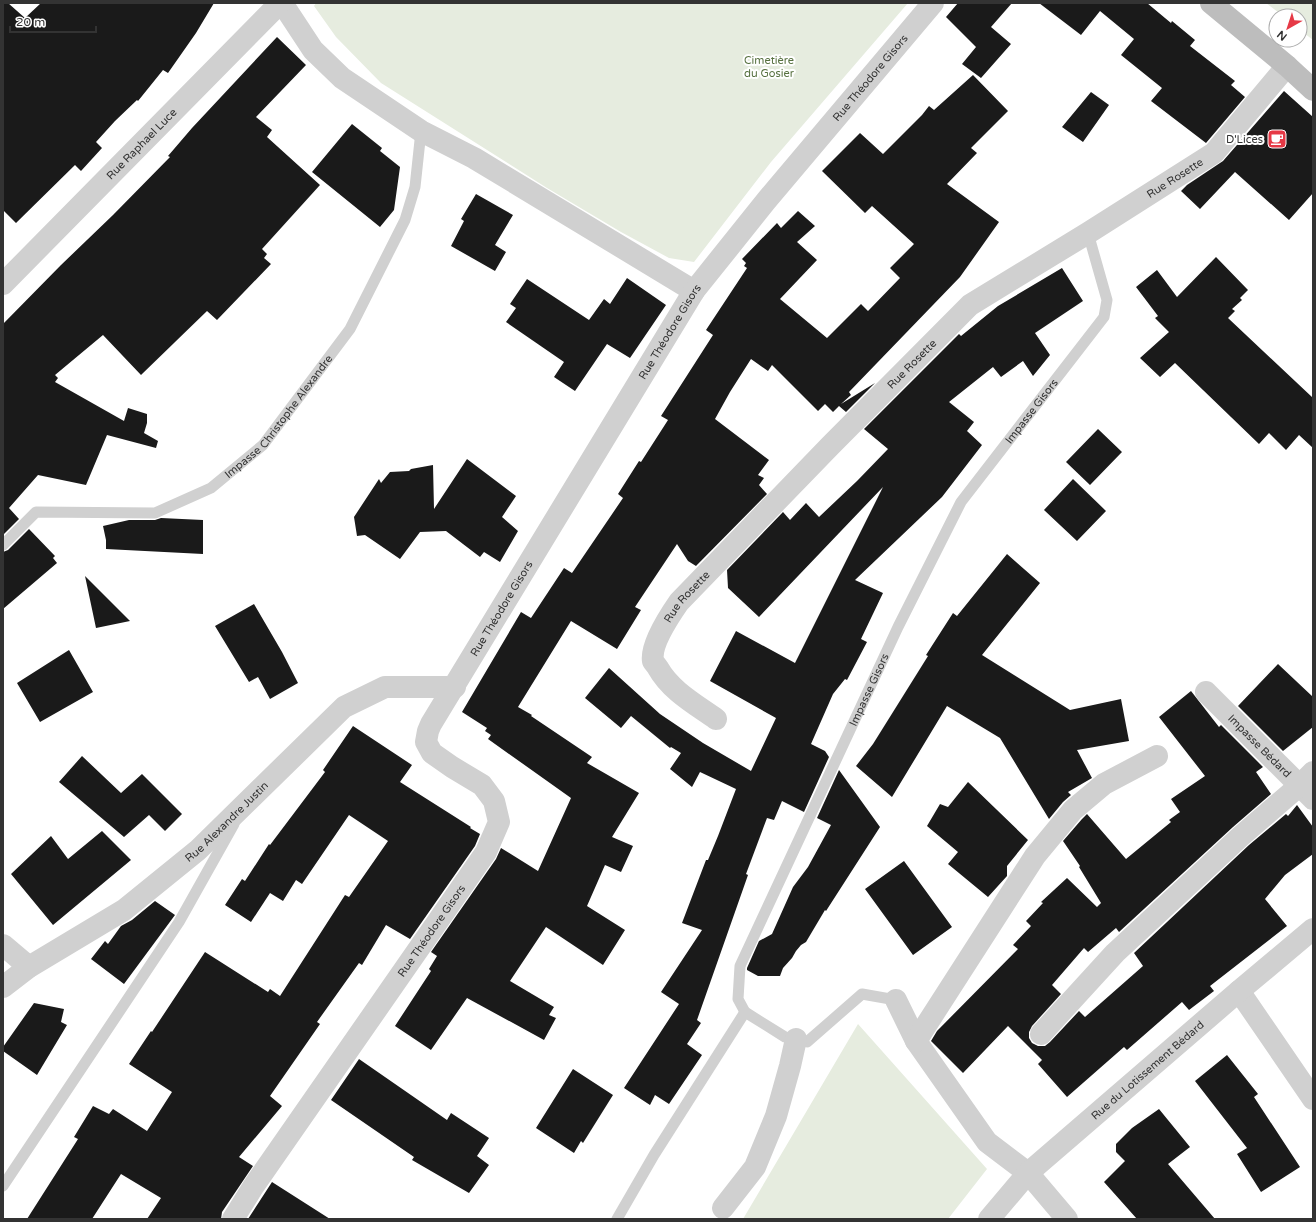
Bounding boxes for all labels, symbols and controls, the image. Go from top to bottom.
scale bar [10,8,96,34]
north arrow [1268,8,1308,48]
text: 20 m [16,15,45,29]
text: N [1274,28,1290,43]
street label: Rue Théodore Gisors [830,32,911,124]
park label: Cimetière du Gosier [744,54,795,80]
street label: Rue Raphael Luce [104,106,179,182]
cafe icon: D'Lices [1266,128,1288,150]
place label: D'Lices [1226,133,1263,146]
street label: Rue Rosette [1144,156,1206,201]
street label: Rue Théodore Gisors [636,282,704,382]
street label: Rue Rosette [885,337,939,392]
street label: Impasse Christophe Alexandre [222,352,335,481]
street label: Impasse Gisors [1003,376,1061,446]
street label: Rue Théodore Gisors [468,559,536,659]
street label: Rue Rosette [661,568,713,625]
street label: Impasse Gisors [847,652,892,728]
street label: Impasse Bédard [1225,712,1294,780]
street label: Rue Alexandre Justin [183,779,271,865]
street label: Rue Théodore Gisors [395,882,468,980]
street label: Rue du Lotissement Bédard [1089,1018,1207,1123]

